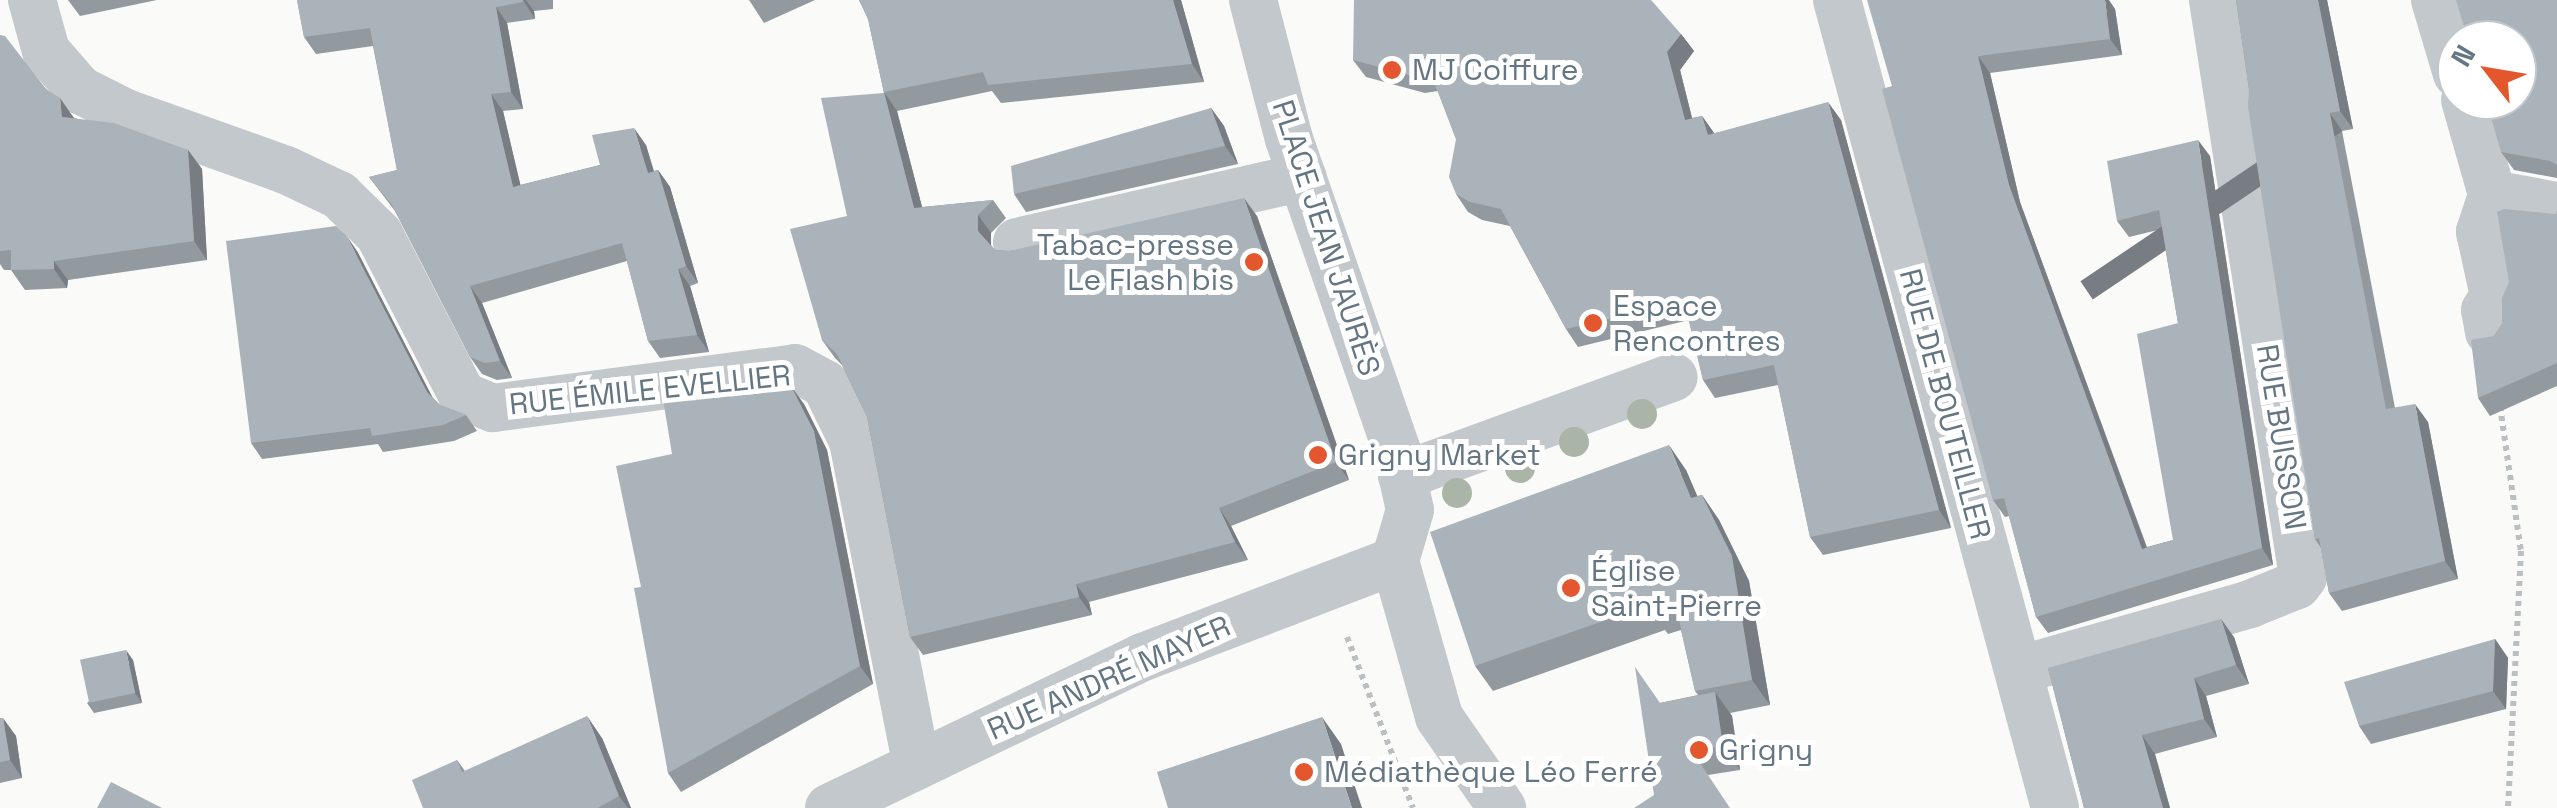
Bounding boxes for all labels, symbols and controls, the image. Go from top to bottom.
north arrow [2437,20,2537,120]
text: N [2443,38,2483,73]
place label: MJ Coiffure [1412,52,1578,88]
marker: MJ Coiffure [1381,59,1403,81]
street label: PLACE JEAN JAURÈS [1264,96,1388,380]
place label: Tabac-presse Le Flash bis [1037,227,1234,298]
marker: Tabac-presse Le Flash bis [1243,251,1265,273]
street label: RUE DE BOUTEILLER [1892,265,1998,543]
place label: Espace Rencontres [1613,288,1781,358]
marker: Espace Rencontres [1582,312,1604,334]
street label: RUE BUISSON [2249,342,2313,532]
street label: RUE ÉMILE EVELLIER [507,357,793,423]
place label: Grigny Market [1338,437,1541,473]
marker: Grigny Market [1307,444,1329,466]
place label: Église Saint-Pierre [1591,553,1762,624]
marker: Église Saint-Pierre [1560,577,1582,599]
street label: RUE ANDRÉ MAYER [982,608,1236,748]
place label: Grigny [1719,732,1813,768]
marker: Grigny [1688,739,1710,761]
place label: Médiathèque Léo Ferré [1324,754,1658,790]
marker: Médiathèque Léo Ferré [1293,761,1315,783]

